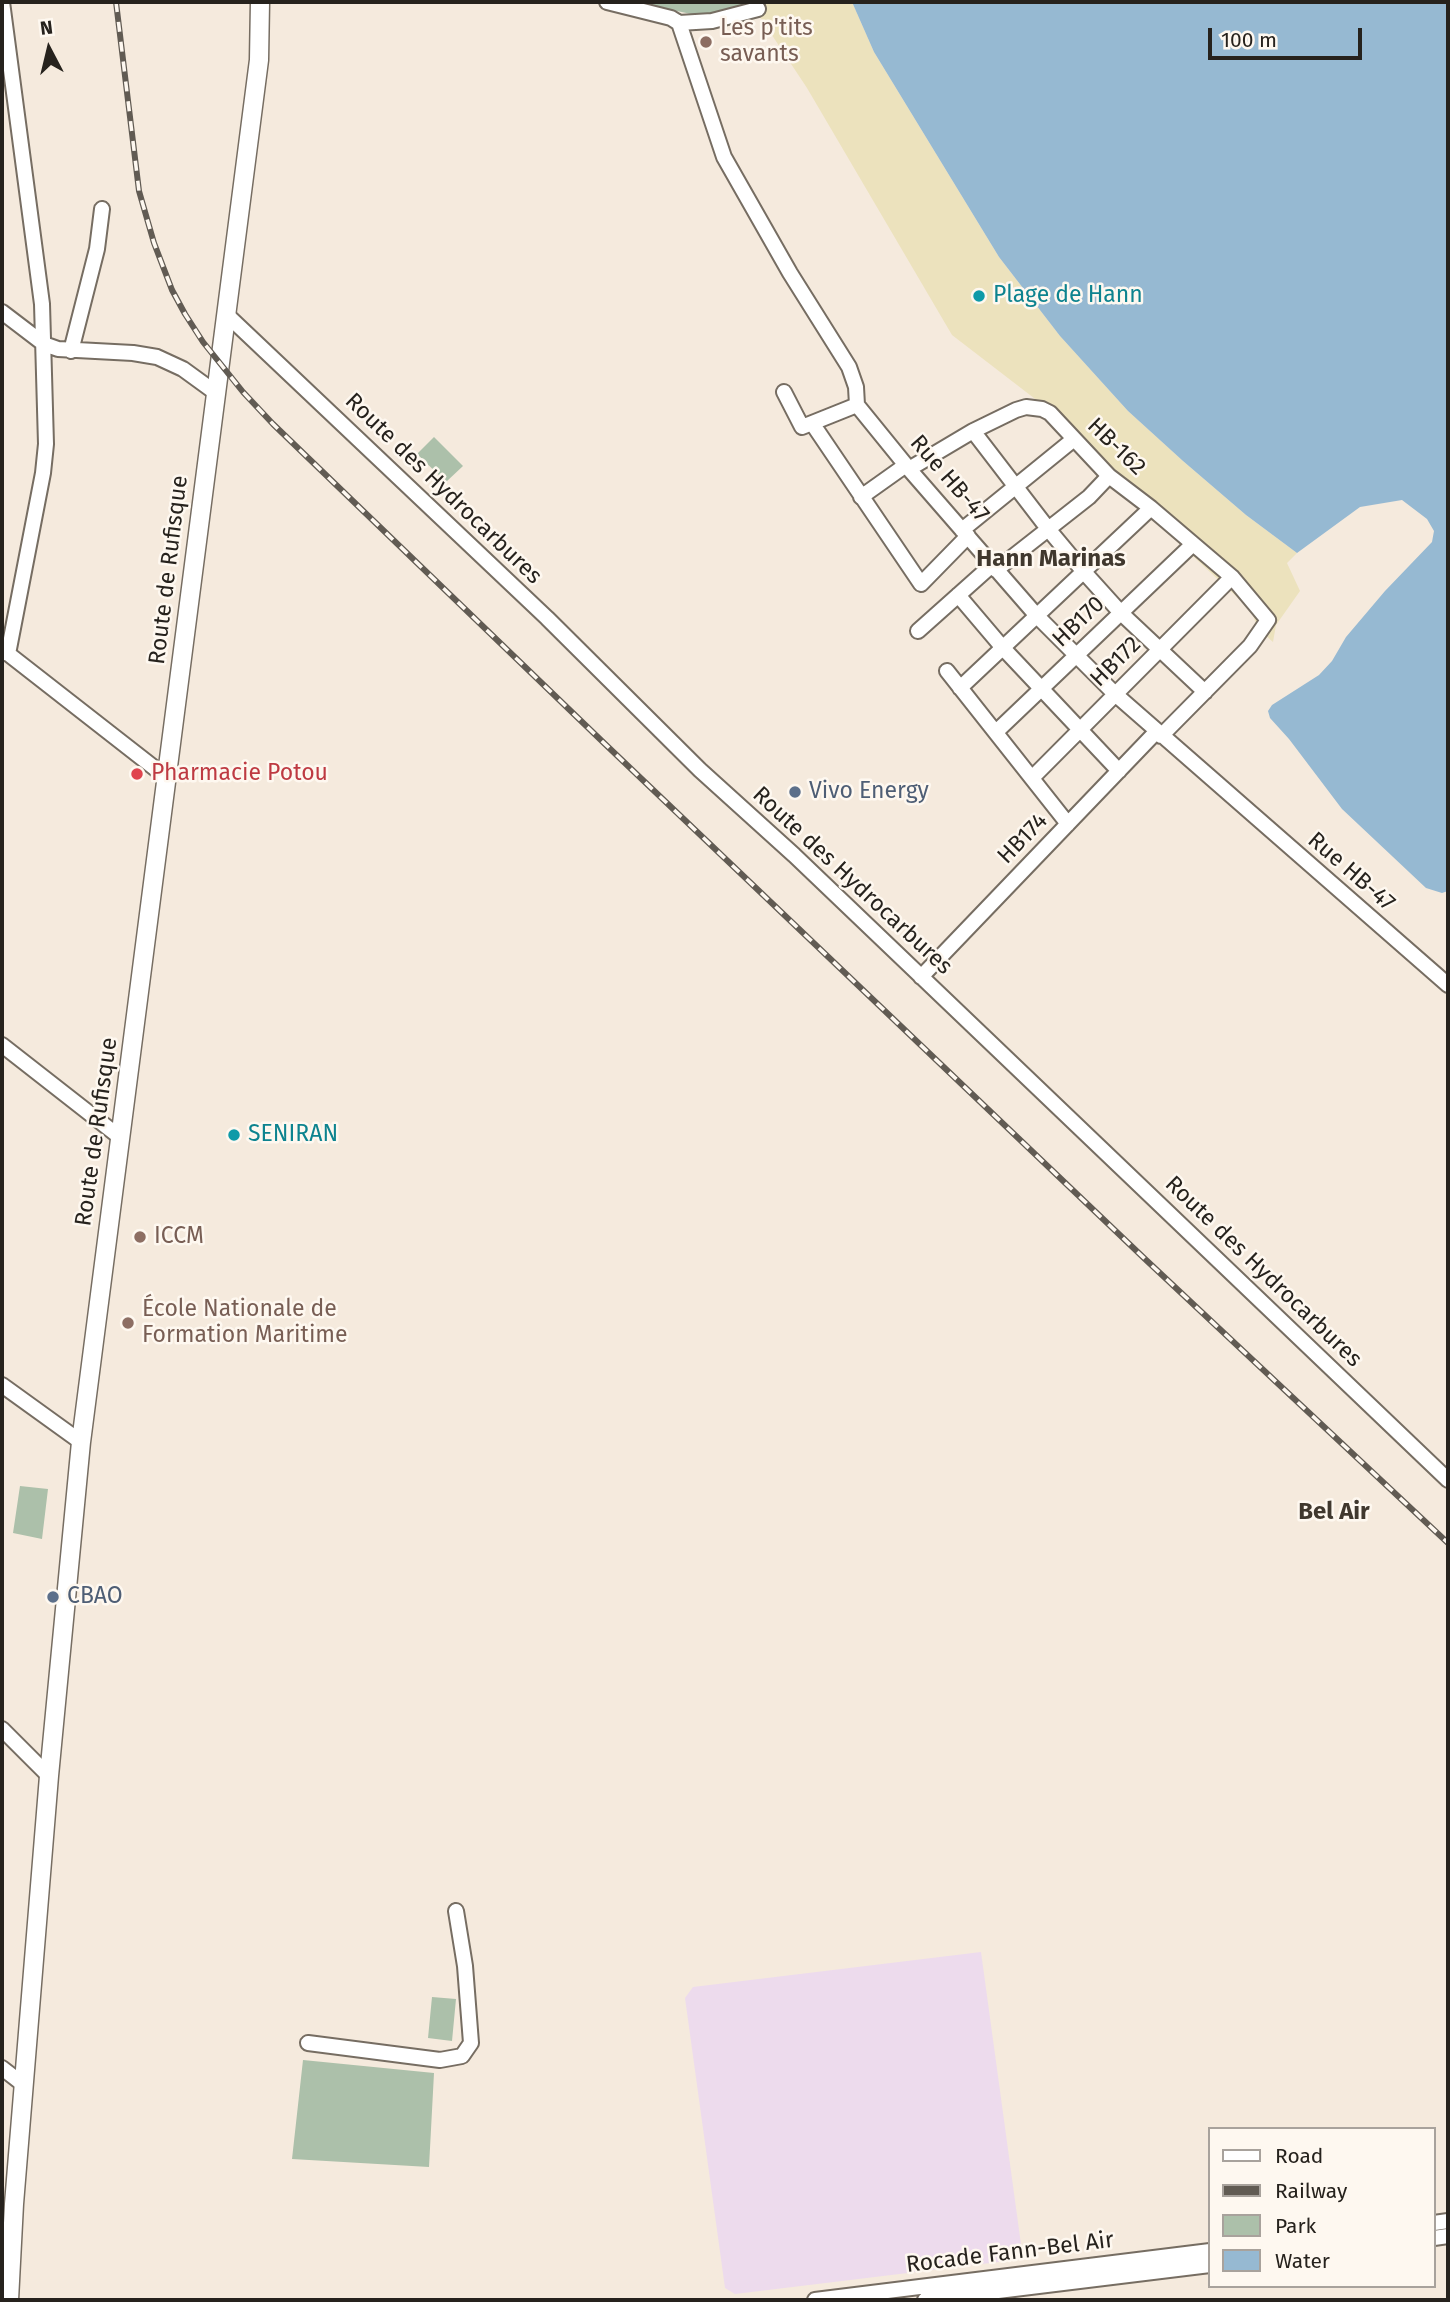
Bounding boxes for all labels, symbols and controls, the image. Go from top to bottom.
north arrow [14,14,84,84]
scale bar [1212,14,1366,58]
text: N [39,15,54,40]
place label: Les p'tits savants [720,15,813,69]
text: 100 m [1221,27,1277,53]
marker: Les p'tits savants [698,34,714,50]
place label: Plage de Hann [993,282,1143,310]
marker: Plage de Hann [971,288,987,304]
street label: Route des Hydrocarbures [339,388,547,590]
street label: HB-162 [1081,413,1151,481]
street label: Rue HB-47 [904,430,994,528]
street label: Route de Rufisque [144,474,194,666]
district label: Hann Marinas [976,545,1126,573]
street label: HB170 [1047,591,1111,653]
street label: HB172 [1085,631,1147,693]
place label: Pharmacie Potou [151,760,328,788]
marker: Pharmacie Potou [129,766,145,782]
place label: Vivo Energy [809,778,929,806]
street label: Route des Hydrocarbures [746,781,958,981]
marker: Vivo Energy [787,784,803,800]
street label: HB174 [992,808,1054,870]
street label: Rue HB-47 [1302,827,1400,917]
street label: Route de Rufisque [70,1036,124,1228]
place label: SENIRAN [248,1121,338,1149]
marker: SENIRAN [226,1127,242,1143]
street label: Route des Hydrocarbures [1159,1171,1367,1373]
place label: ICCM [154,1223,204,1251]
marker: ICCM [132,1229,148,1245]
place label: École Nationale de Formation Maritime [142,1296,348,1350]
marker: École Nationale de Formation Maritime [120,1315,136,1331]
district label: Bel Air [1298,1498,1370,1526]
place label: CBAO [67,1583,123,1611]
marker: CBAO [45,1589,61,1605]
legend [1208,2127,1436,2288]
text: Road [1275,2143,1323,2169]
text: Railway [1275,2178,1347,2204]
text: Park [1275,2213,1316,2239]
street label: Rocade Fann-Bel Air [904,2227,1116,2279]
text: Water [1275,2248,1330,2274]

